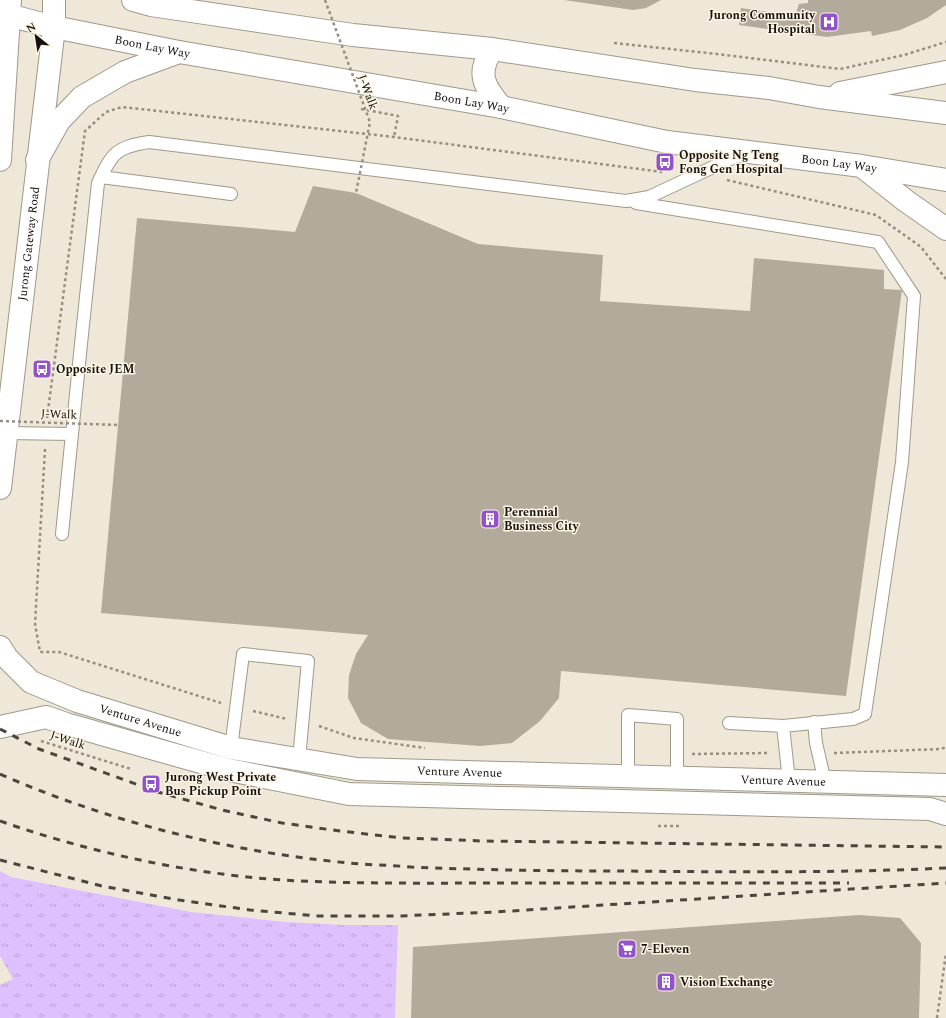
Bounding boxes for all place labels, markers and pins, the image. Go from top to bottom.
place label: Jurong Community Hospital [709,6,816,39]
hospital icon: Jurong Community Hospital [818,11,840,33]
place label: Opposite Ng Teng Fong Gen Hospital [679,146,783,179]
bus stop icon: Opposite Ng Teng Fong Gen Hospital [654,151,676,173]
bus stop icon: Opposite JEM [31,358,53,380]
place label: Opposite JEM [56,360,134,379]
place label: Perennial Business City [504,503,580,536]
building icon: Perennial Business City [479,508,501,530]
place label: Jurong West Private Bus Pickup Point [165,768,276,801]
bus stop icon: Jurong West Private Bus Pickup Point [140,773,162,795]
supermarket icon: 7-Eleven [616,938,638,960]
place label: 7-Eleven [641,940,690,959]
building icon: Vision Exchange [655,971,677,993]
place label: Vision Exchange [680,973,773,992]

